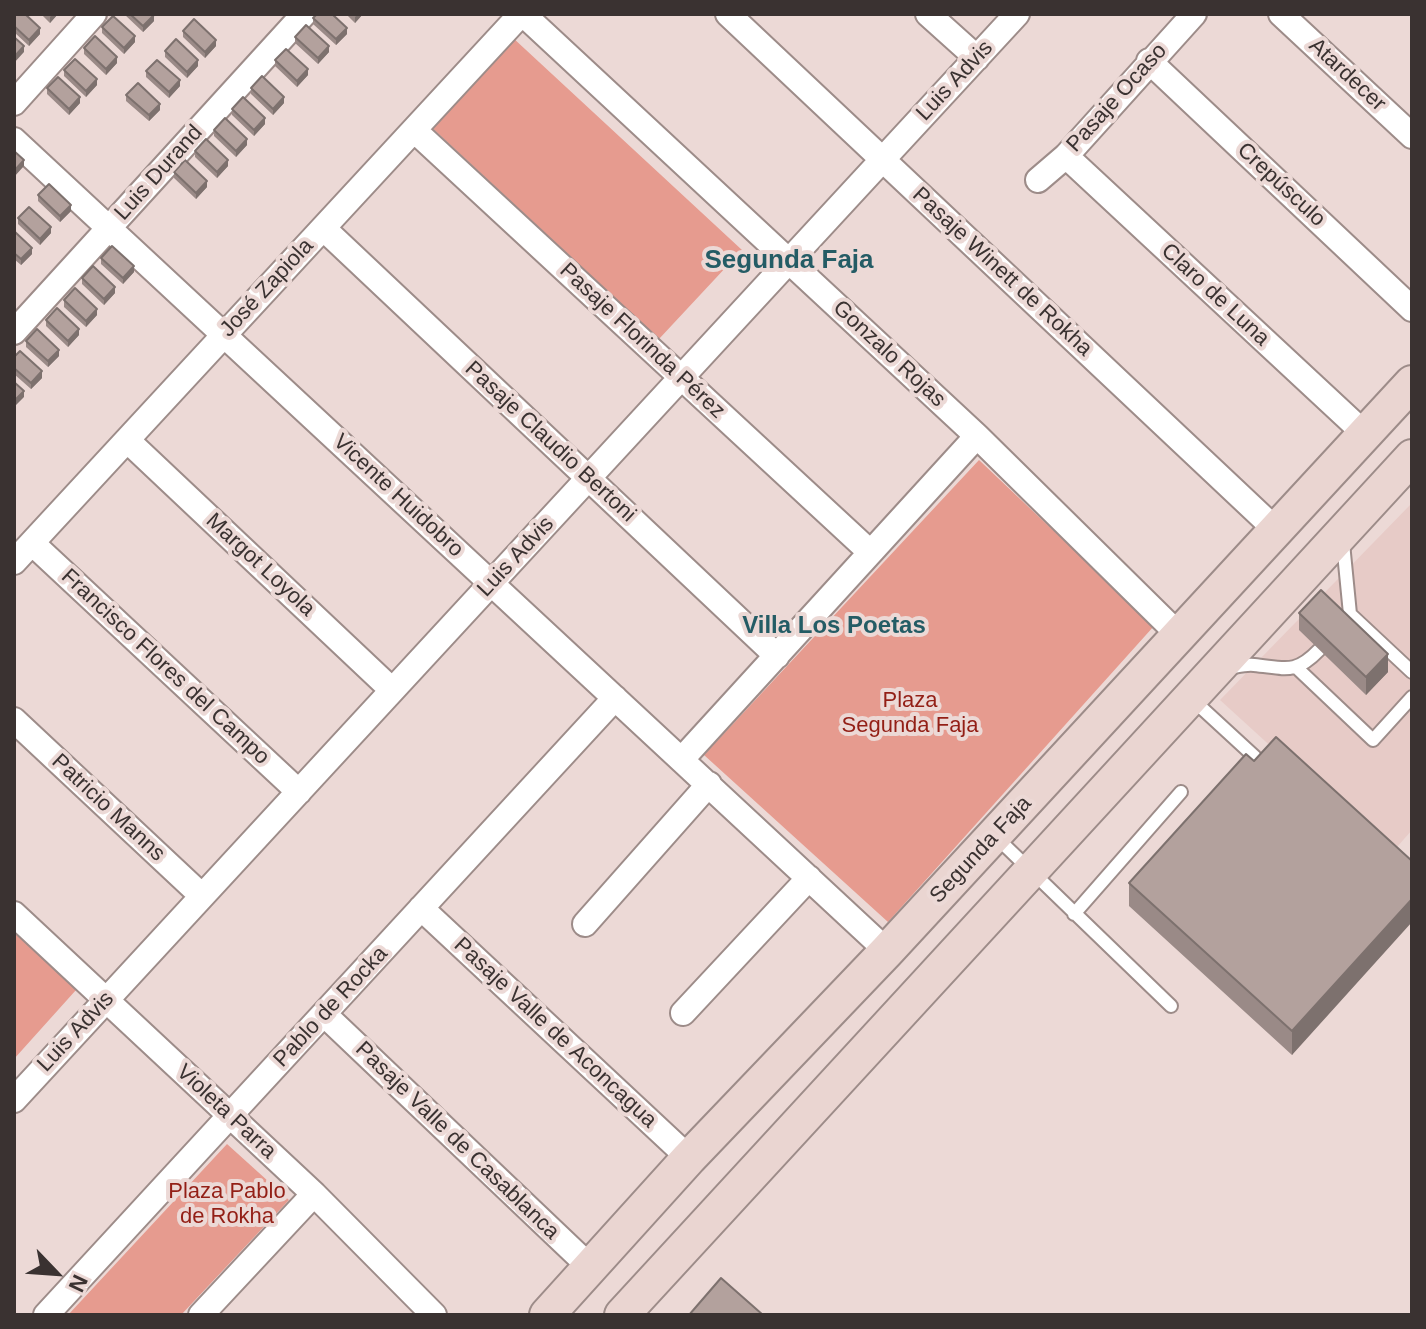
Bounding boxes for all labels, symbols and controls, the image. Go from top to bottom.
street label: Atardecer [1303,33,1391,117]
street label: Luis Advis [911,35,999,127]
street label: Pasaje Ocaso [1061,38,1173,158]
street label: Luis Durand [110,120,208,226]
street label: Crepúsculo [1231,137,1331,233]
street label: Pasaje Winett de Rokha [907,182,1097,362]
street label: José Zapiola [215,233,319,343]
street label: Claro de Luna [1155,238,1275,352]
district label: Segunda Faja [704,245,874,277]
street label: Pasaje Florinda Pérez [554,258,730,424]
street label: Gonzalo Rojas [827,295,951,413]
street label: Pasaje Claudio Bertoni [459,356,641,528]
street label: Vicente Huidobro [327,429,469,563]
street label: Margot Loyola [200,508,320,622]
street label: Luis Advis [472,511,560,603]
street label: Francisco Flores del Campo [55,564,275,770]
district label: Villa Los Poetas [742,612,926,640]
park label: Plaza Segunda Faja [842,688,978,740]
street label: Patricio Manns [46,749,170,867]
street label: Segunda Faja [925,791,1037,909]
street label: Pasaje Valle de Aconcagua [448,932,662,1134]
street label: Pablo de Rocka [268,941,394,1073]
street label: Luis Advis [32,986,120,1078]
street label: Pasaje Valle de Casablanca [349,1036,565,1246]
street label: Violeta Parra [171,1059,281,1165]
park label: Plaza Pablo de Rokha [168,1179,286,1230]
north arrow [16,1233,96,1313]
text: N [64,1271,93,1296]

